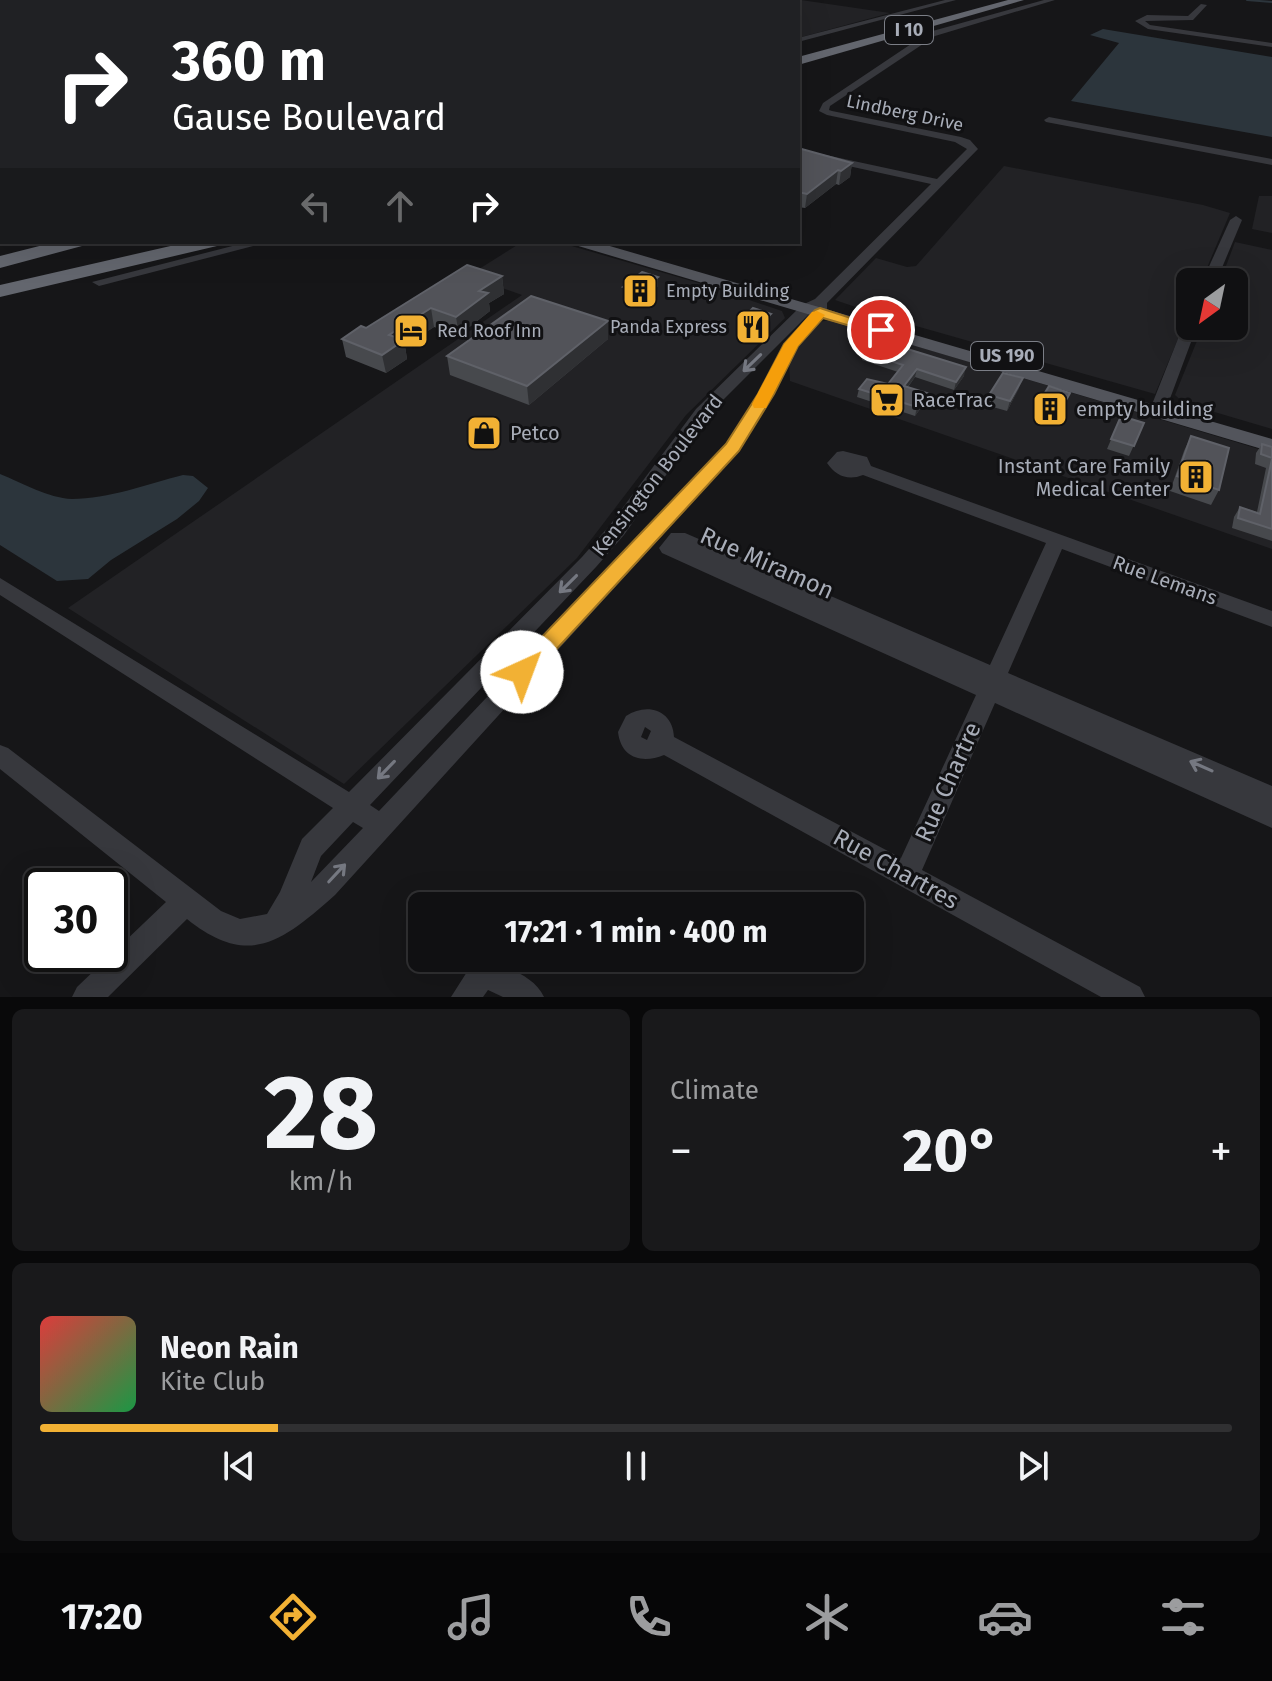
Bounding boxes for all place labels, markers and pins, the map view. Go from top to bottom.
building icon: Empty Building [621,272,659,310]
place label: Empty Building [666,280,790,302]
pin [847,296,915,364]
restaurant icon: Panda Express [734,308,772,346]
hotel icon: Red Roof Inn [392,312,430,350]
place label: Panda Express [610,316,727,338]
place label: Red Roof Inn [437,320,542,342]
supermarket icon: RaceTrac [868,381,906,419]
place label: RaceTrac [913,388,993,412]
building icon: empty building [1031,390,1069,428]
place label: empty building [1076,397,1213,421]
shop icon: Petco [465,414,503,452]
place label: Petco [510,421,560,445]
place label: Instant Care Family Medical Center [998,454,1170,501]
building icon: Instant Care Family Medical Center [1177,458,1215,496]

